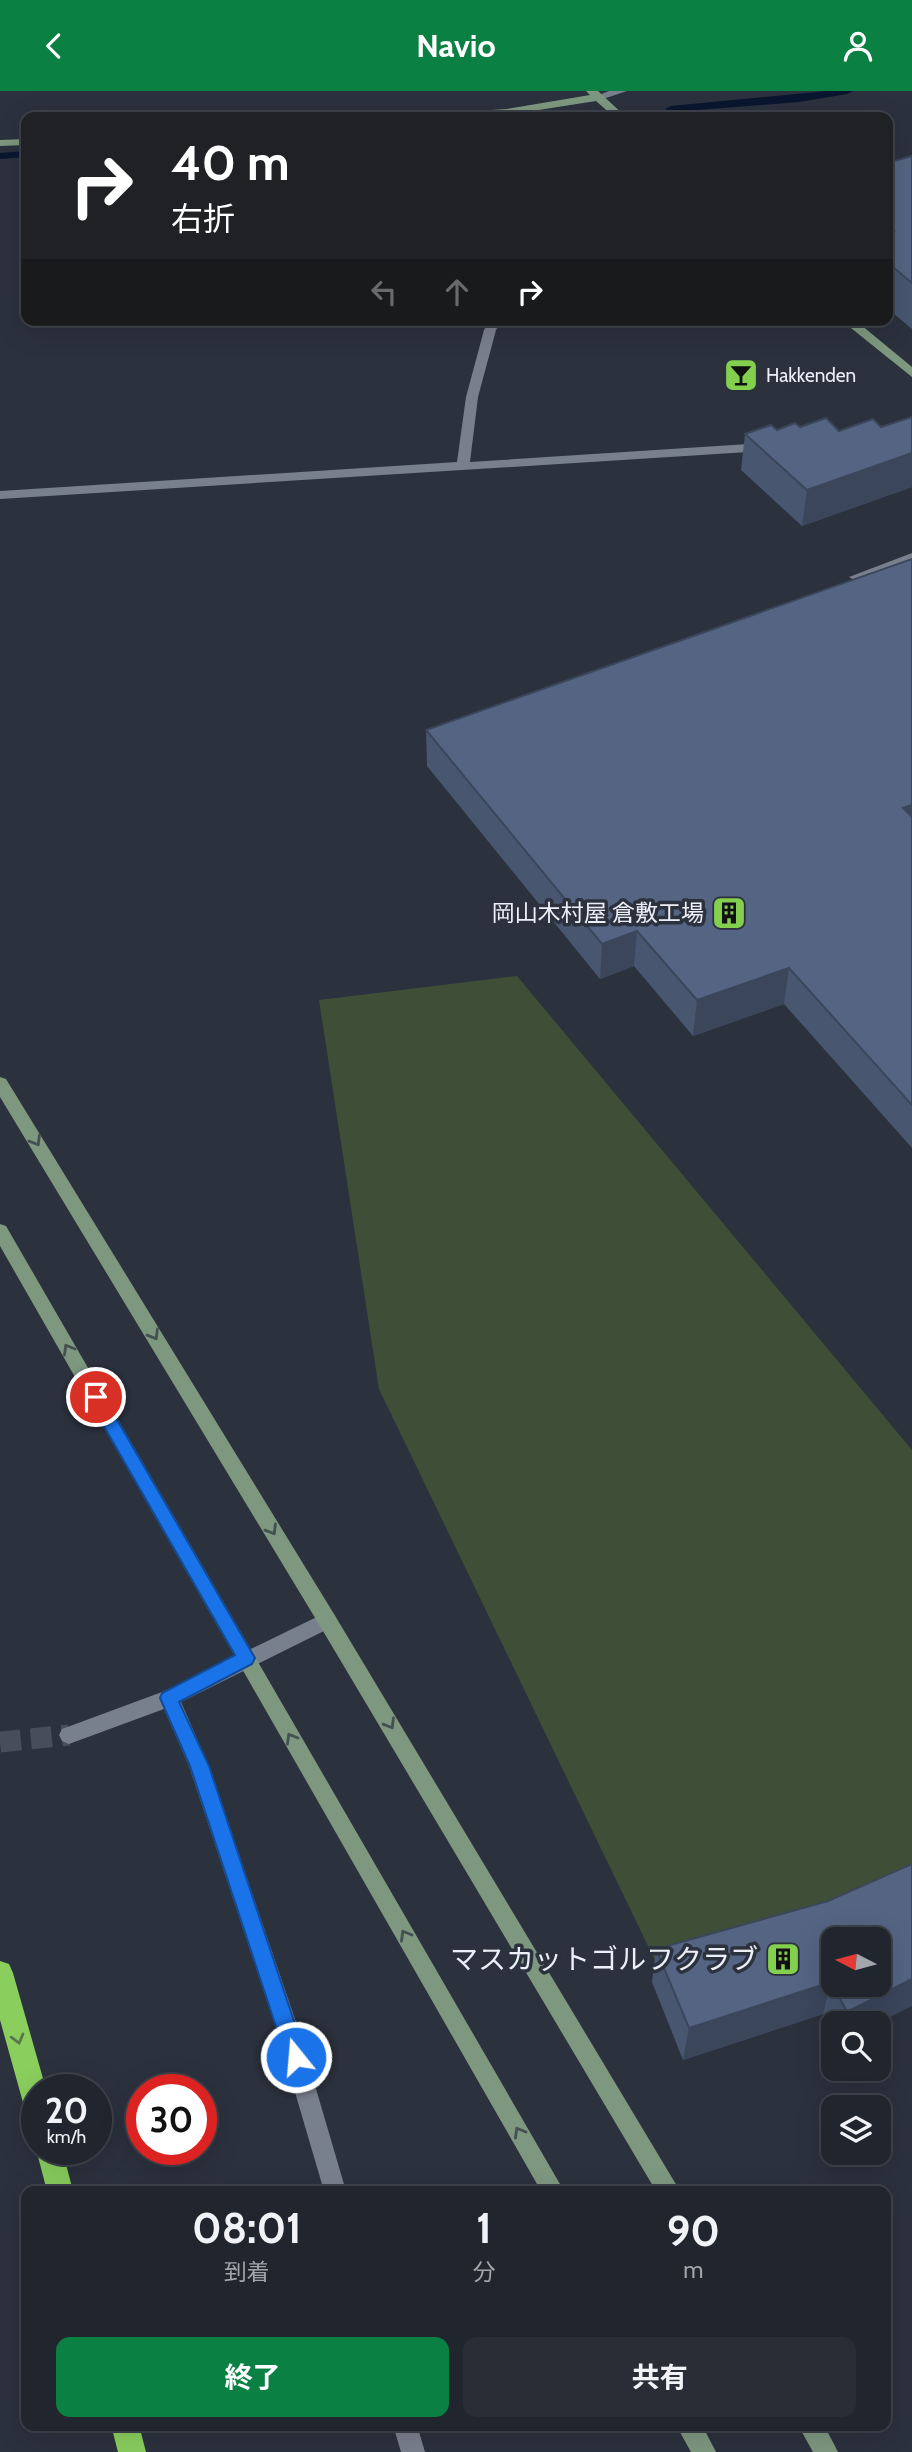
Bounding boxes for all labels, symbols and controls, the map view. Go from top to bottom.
text: Navio [416,26,496,65]
icon: back [35,27,73,65]
icon: person [839,27,877,65]
text: 40 m [171,133,290,192]
icon: right [56,140,147,231]
text: 右折 [171,199,235,238]
icon: left [365,273,403,311]
icon: ahead [438,273,476,311]
icon: right [511,273,549,311]
bar icon: Hakkenden [722,356,760,394]
place label: Hakkenden [766,364,856,387]
building icon: 岡山木村屋 倉敷工場 [710,894,748,932]
place label: 岡山木村屋 倉敷工場 [492,899,704,927]
one-way arrow [27,1134,40,1147]
one-way arrow [146,1328,159,1341]
one-way arrow [63,1344,76,1357]
pin [66,1367,126,1427]
icon: arrive [77,1378,115,1416]
one-way arrow [264,1522,277,1535]
one-way arrow [382,1717,395,1730]
one-way arrow [287,1732,300,1745]
north arrow [821,1927,891,1997]
map controls [821,1927,891,2165]
one-way arrow [400,1929,413,1942]
building icon: マスカットゴルフクラブ [764,1940,802,1978]
place label: マスカットゴルフクラブ [450,1942,758,1976]
button: search [821,2011,891,2081]
position arrow [259,2020,333,2094]
one-way arrow [10,2032,24,2044]
speed limit sign: 30 [126,2074,217,2165]
text: 20 [45,2089,88,2132]
button: layers [821,2095,891,2165]
text: km/h [47,2126,86,2148]
one-way arrow [514,2127,527,2139]
text: 08:01 [192,2202,302,2254]
text: 1 [476,2202,492,2254]
text: 90 [667,2205,720,2257]
text: m [683,2256,703,2284]
text: 到着 [224,2258,270,2286]
text: 分 [473,2258,496,2286]
button: 終了 [56,2337,449,2417]
button: 共有 [463,2337,856,2417]

